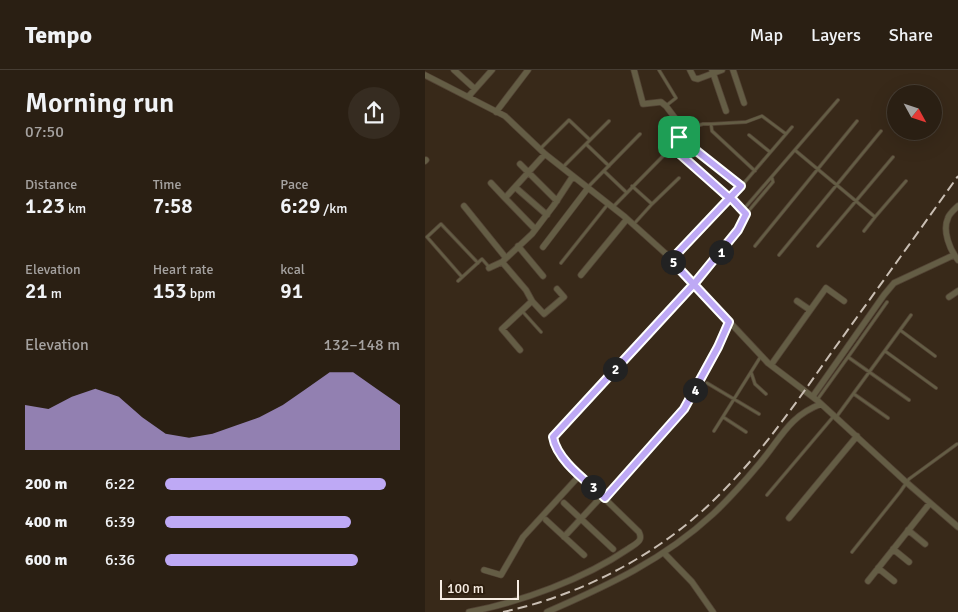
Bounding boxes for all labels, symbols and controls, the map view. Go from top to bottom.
text: Tempo [25,20,92,50]
text: Map [750,24,783,46]
text: Layers [811,24,861,46]
text: Share [889,24,933,46]
north arrow [887,85,943,140]
map controls [887,85,942,140]
text: Morning run [25,86,174,120]
button: share [348,87,400,139]
pin [658,116,700,158]
text: 07:50 [25,122,64,142]
icon: arrive [665,123,693,151]
text: Distance [25,176,77,193]
text: Time [153,176,182,193]
text: Pace [280,176,309,193]
text: 1.23 [25,193,65,219]
text: 7:58 [153,193,193,219]
text: 6:29 [280,193,320,219]
text: km [65,200,86,217]
text: /km [320,200,347,217]
pin: 1 [709,240,733,264]
text: 1 [718,244,725,261]
pin: 5 [661,250,685,274]
text: 5 [670,254,677,271]
text: Elevation [25,261,81,278]
text: Heart rate [153,261,213,278]
text: kcal [280,261,305,278]
text: 21 [25,278,48,304]
text: 153 [153,278,187,304]
text: 91 [280,278,303,304]
text: m [48,285,62,302]
text: bpm [187,285,216,302]
text: Elevation [25,335,89,355]
text: 132–148 m [323,335,400,355]
pin: 2 [603,356,627,382]
text: 2 [612,361,619,378]
pin: 4 [683,378,707,402]
text: 4 [692,382,699,399]
text: 200 m [25,474,67,494]
text: 6:22 [105,474,135,494]
pin: 3 [581,474,605,500]
text: 3 [590,479,597,496]
text: 400 m [25,512,67,532]
text: 6:39 [105,512,135,532]
text: 600 m [25,550,67,570]
text: 6:36 [105,550,135,570]
scale bar [440,577,519,600]
text: 100 m [447,580,484,597]

